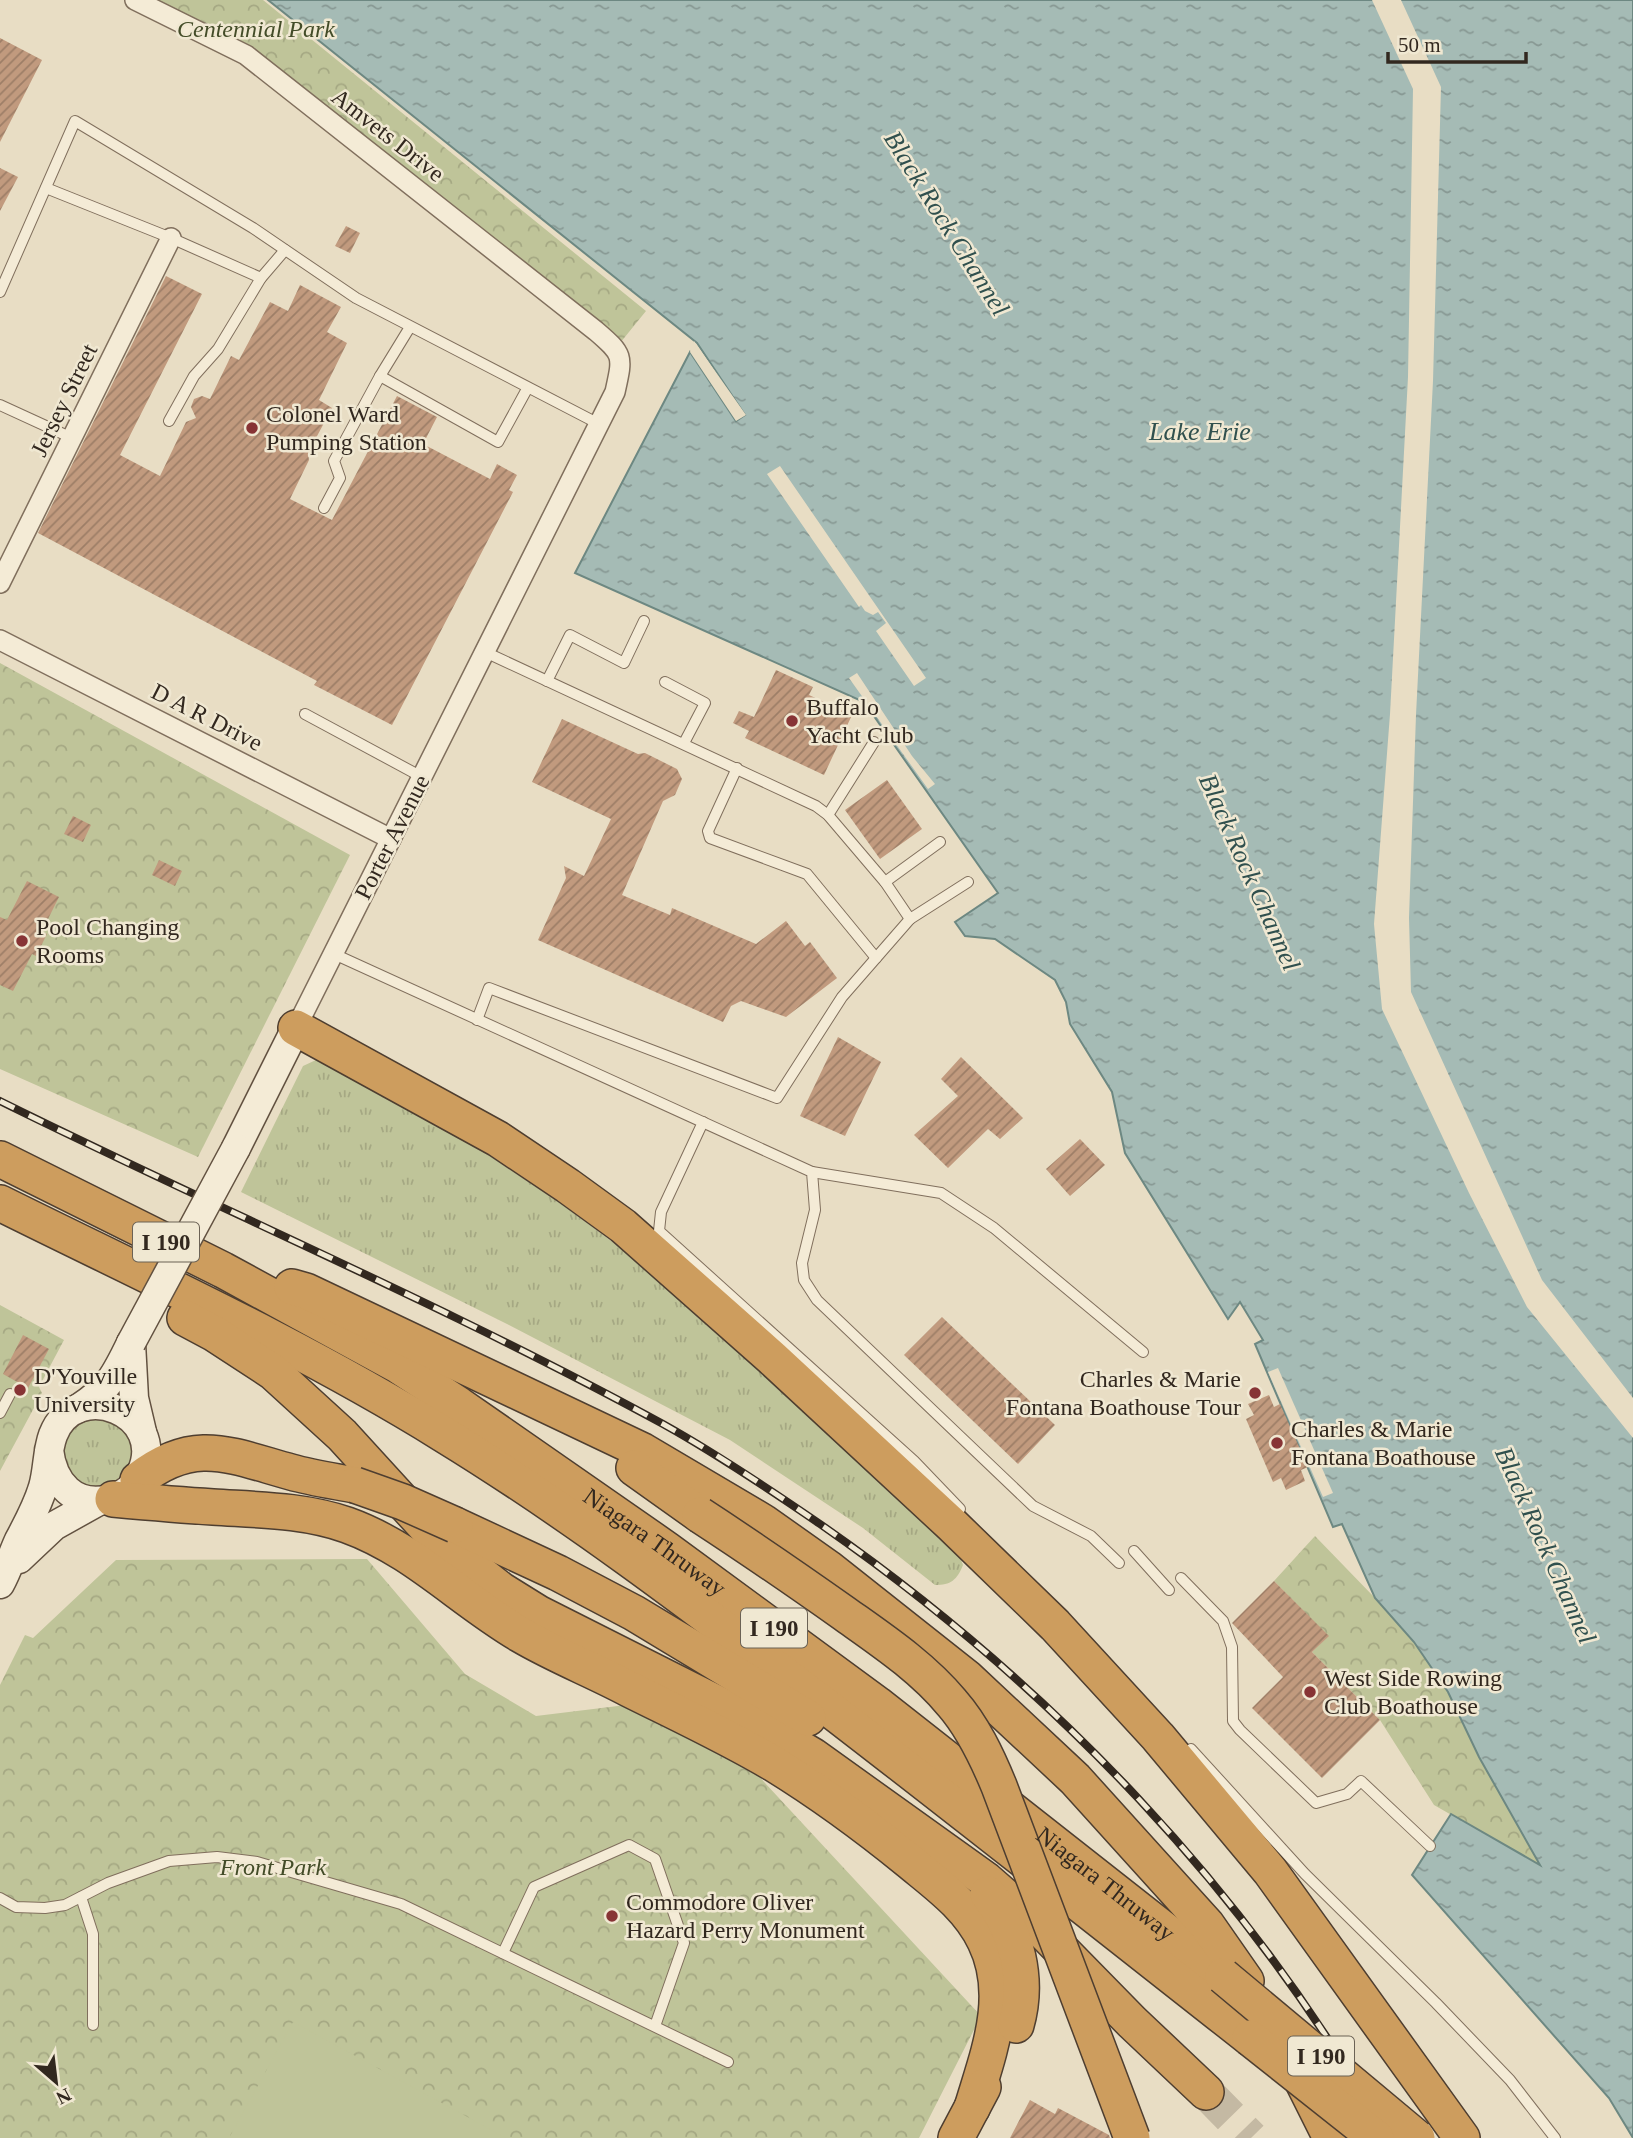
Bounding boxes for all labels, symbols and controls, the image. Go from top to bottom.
park label: Centennial Park [177,16,335,42]
scale bar [1388,21,1526,65]
text: 50 m [1398,33,1441,57]
street label: Amvets Drive [327,83,449,187]
water label: Black Rock Channel [878,126,1015,321]
street label: Jersey Street [26,339,103,461]
place label: Colonel Ward Pumping Station [266,401,427,455]
water label: Lake Erie [1148,417,1251,446]
marker: Colonel Ward Pumping Station [244,420,260,436]
street label: D A R Drive [147,678,267,756]
place label: Buffalo Yacht Club [806,694,914,748]
marker: Buffalo Yacht Club [784,713,800,729]
water label: Black Rock Channel [1193,769,1306,975]
street label: Porter Avenue [350,770,434,904]
place label: Pool Changing Rooms [36,914,179,968]
marker: Pool Changing Rooms [14,933,30,949]
road number: I 190 [133,1222,199,1261]
place label: D'Youville University [34,1363,137,1417]
place label: Charles & Marie Fontana Boathouse Tour [1006,1366,1241,1420]
marker: D'Youville University [12,1382,28,1398]
marker: Charles & Marie Fontana Boathouse Tour [1247,1385,1263,1401]
place label: Charles & Marie Fontana Boathouse [1291,1416,1476,1470]
marker: Charles & Marie Fontana Boathouse [1269,1435,1285,1451]
water label: Black Rock Channel [1489,1442,1602,1648]
street label: Niagara Thruway [579,1483,731,1601]
road number: I 190 [741,1609,807,1648]
place label: West Side Rowing Club Boathouse [1324,1665,1502,1719]
marker: West Side Rowing Club Boathouse [1302,1684,1318,1700]
street label: Niagara Thruway [1032,1822,1180,1946]
park label: Front Park [219,1854,327,1880]
place label: Commodore Oliver Hazard Perry Monument [626,1889,865,1943]
marker: Commodore Oliver Hazard Perry Monument [604,1908,620,1924]
road number: I 190 [1288,2036,1354,2076]
north arrow [21,2047,91,2117]
text: N [53,2084,75,2109]

